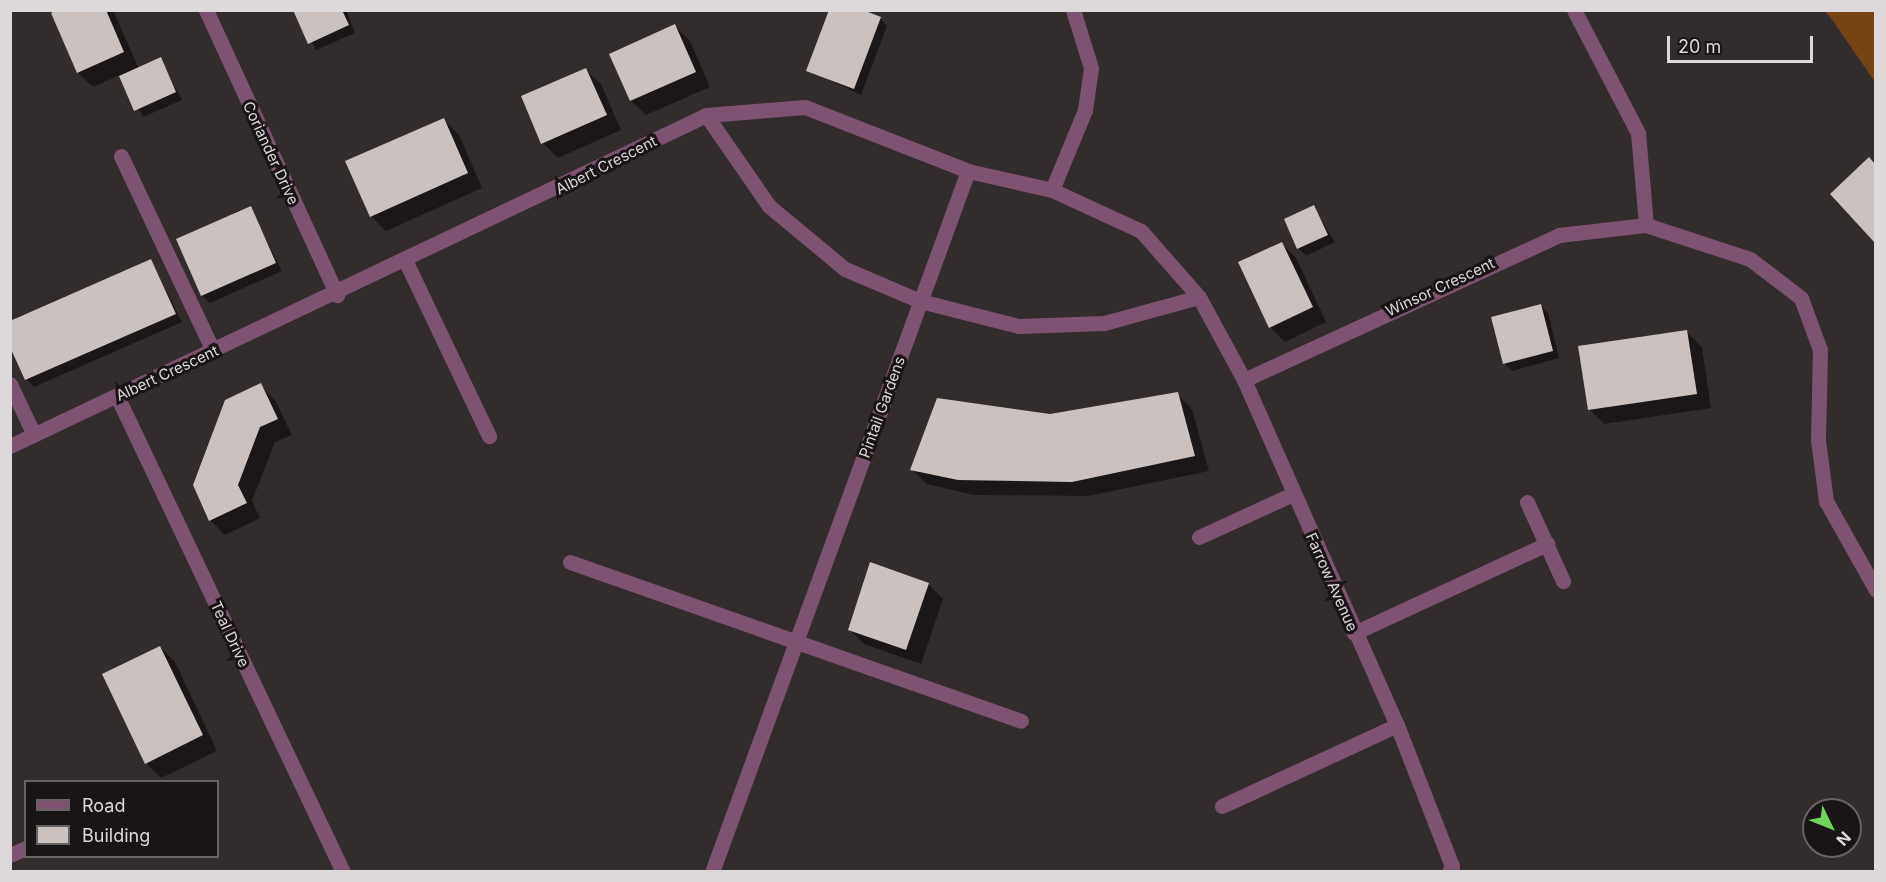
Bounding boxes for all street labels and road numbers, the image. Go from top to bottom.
street label: Coriander Drive [239,99,303,207]
street label: Albert Crescent [552,132,660,198]
street label: Winsor Crescent [1383,254,1497,320]
street label: Albert Crescent [113,341,221,405]
street label: Pintail Gardens [855,354,909,460]
street label: Farrow Avenue [1302,530,1362,634]
street label: Teal Drive [207,598,253,670]

